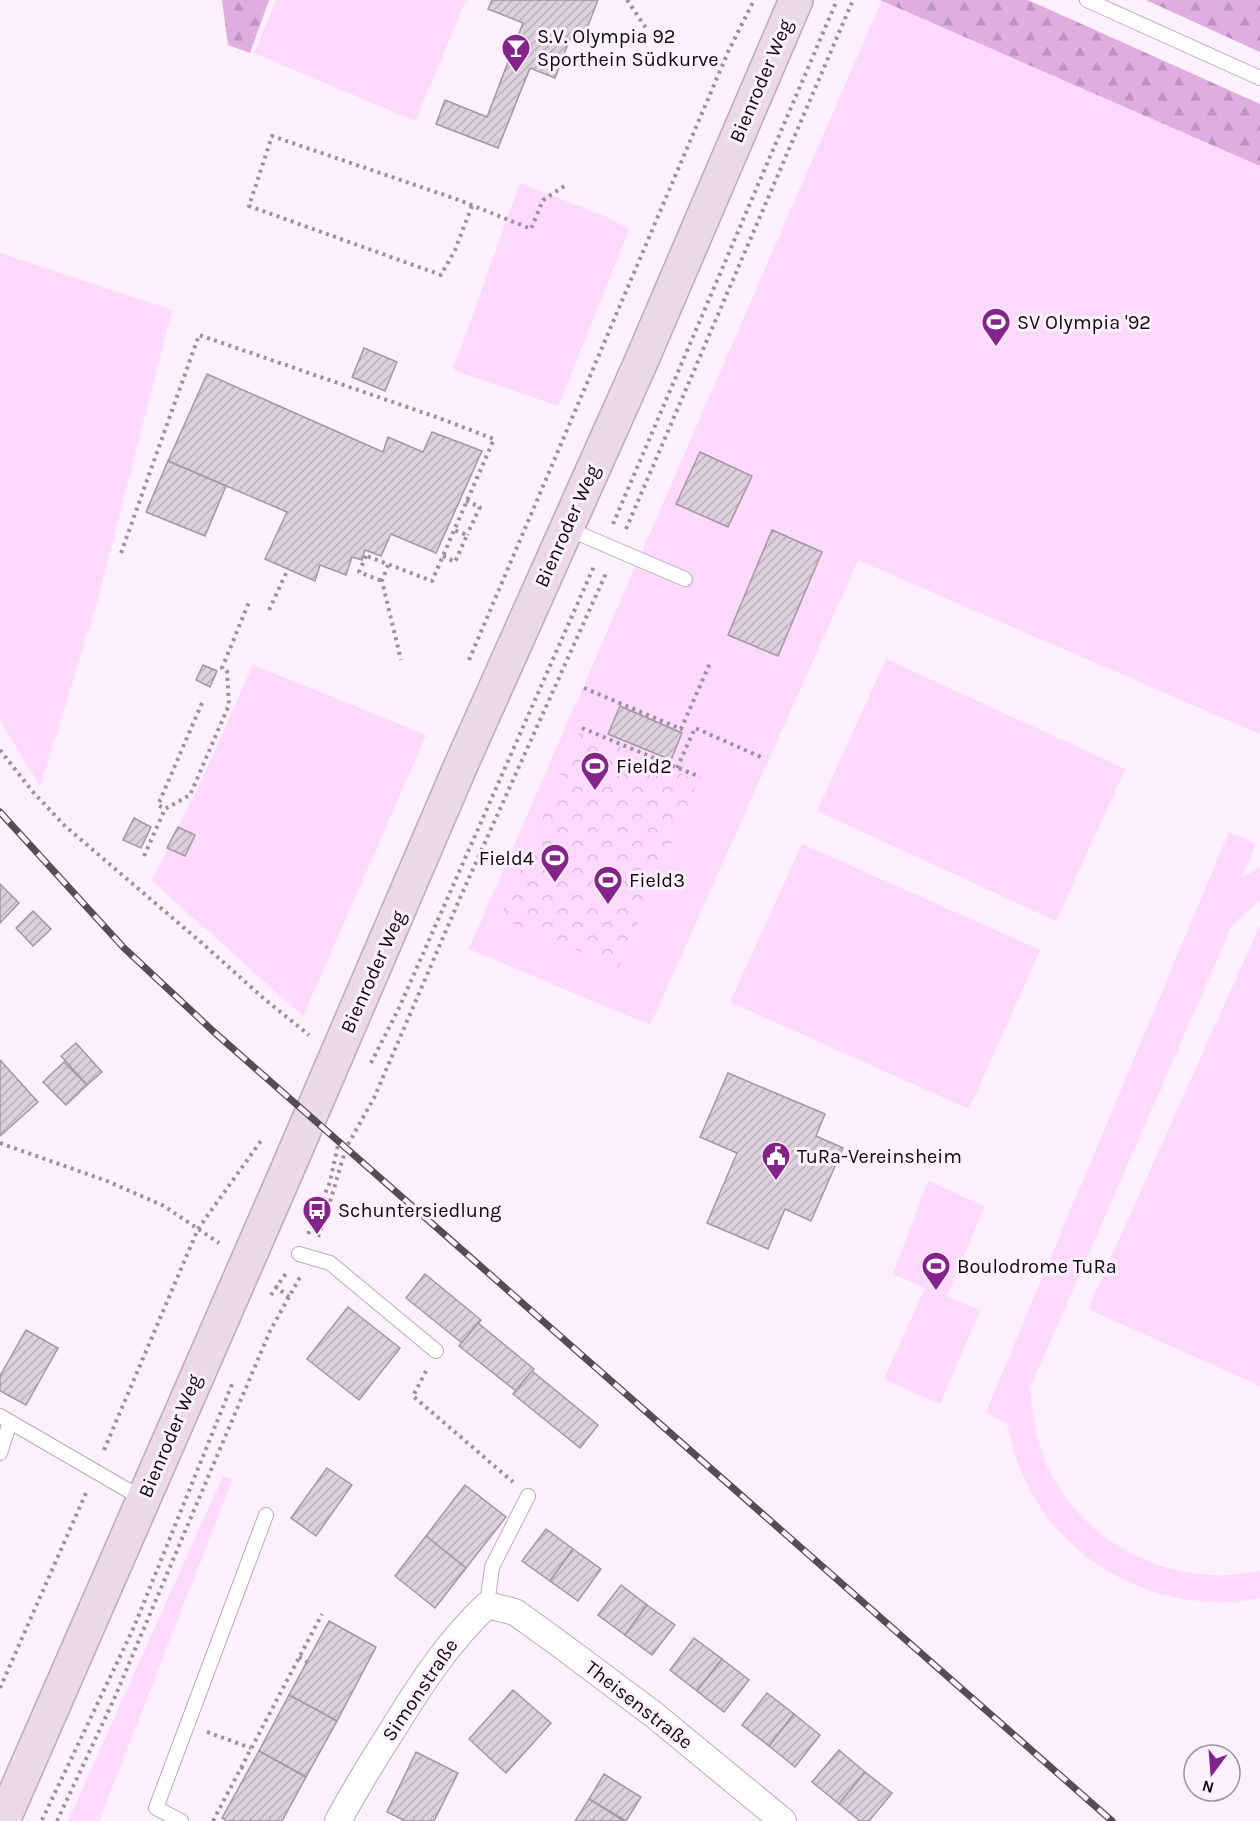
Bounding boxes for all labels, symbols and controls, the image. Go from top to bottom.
street label: Bienroder Weg [725,16,797,146]
place label: S.V. Olympia 92 Sporthein Südkurve [537,25,719,71]
bar icon: S.V. Olympia 92 Sporthein Südkurve [500,32,532,74]
sports icon: SV Olympia '92 [980,306,1012,348]
place label: SV Olympia '92 [1017,311,1151,334]
street label: Bienroder Weg [530,461,604,591]
sports icon: Field2 [579,750,611,792]
place label: Field2 [616,755,672,778]
sports icon: Field4 [539,842,571,884]
place label: Field4 [479,847,534,870]
sports icon: Field3 [592,864,624,906]
place label: Field3 [629,869,685,892]
street label: Bienroder Weg [336,907,410,1037]
public building icon: TuRa-Vereinsheim [760,1140,792,1182]
place label: TuRa-Vereinsheim [797,1145,962,1168]
bus stop icon: Schuntersiedlung [301,1194,333,1236]
place label: Schuntersiedlung [338,1199,501,1222]
sports icon: Boulodrome TuRa [920,1250,952,1292]
place label: Boulodrome TuRa [957,1255,1117,1278]
street label: Bienroder Weg [134,1371,206,1501]
street label: Simonstraße [377,1634,463,1746]
street label: Theisenstraße [581,1656,697,1754]
north arrow [1182,1743,1242,1803]
text: N [1200,1776,1216,1798]

